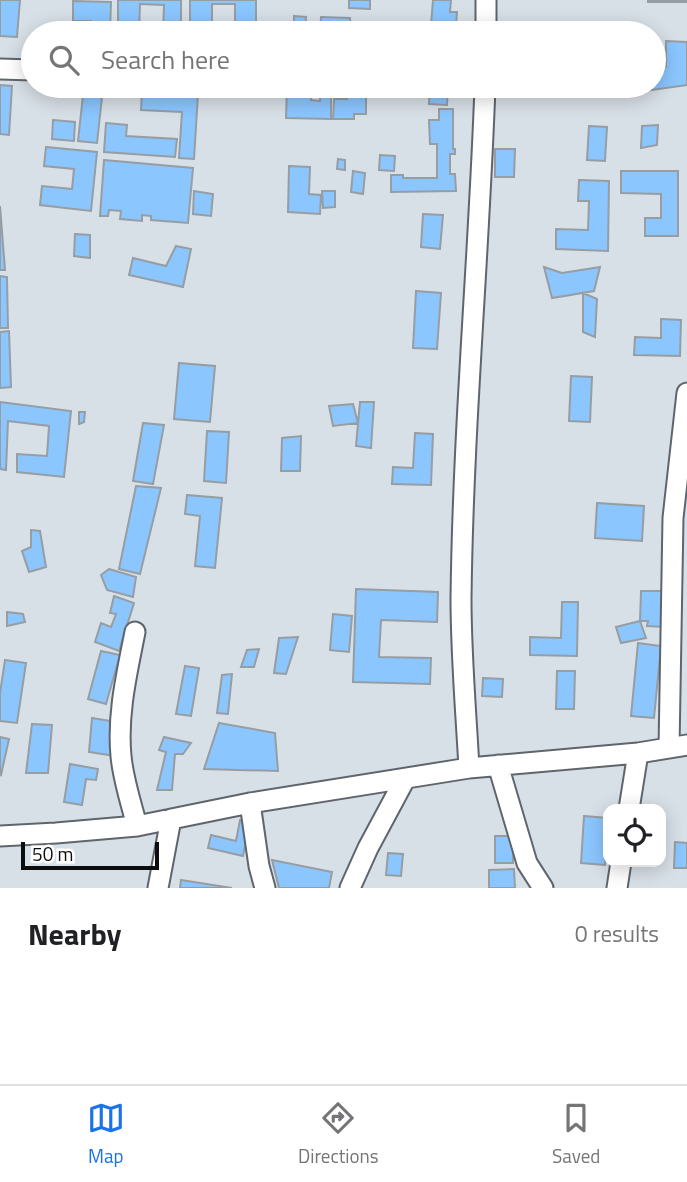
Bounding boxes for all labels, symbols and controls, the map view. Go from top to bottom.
search box [21,21,666,98]
text: Search here [101,40,230,79]
icon: search [45,41,83,79]
map controls [603,804,666,867]
button: locate [603,804,666,867]
scale bar [21,839,159,871]
text: 50 m [32,839,73,868]
text: Nearby [28,911,121,957]
text: 0 results [575,916,659,951]
tab: Map [87,1099,125,1170]
tab: Directions [298,1099,379,1170]
tab: Saved [552,1099,600,1170]

